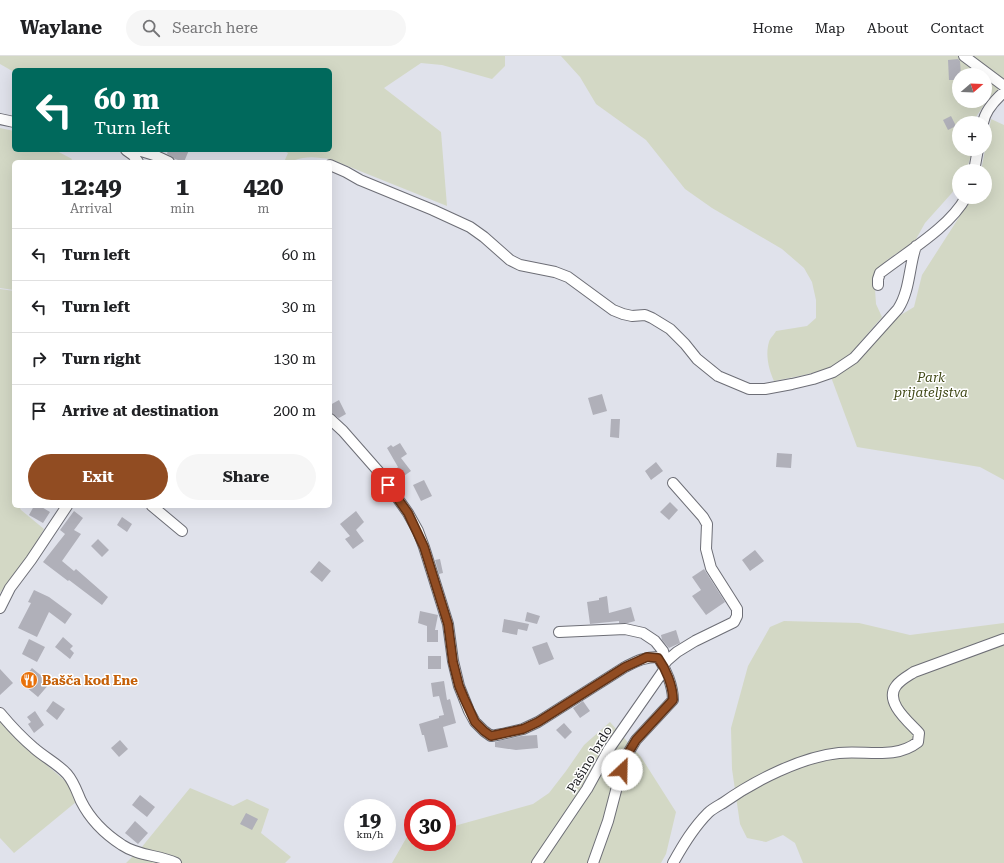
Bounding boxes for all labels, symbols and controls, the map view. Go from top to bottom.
search box [126,10,406,46]
text: Waylane [20,16,102,39]
icon: search [140,17,162,39]
text: Search here [172,19,258,37]
text: Home [752,20,793,36]
text: Map [815,20,845,36]
text: About [867,20,909,36]
text: Contact [931,20,984,36]
north arrow [952,68,992,108]
map controls [952,68,992,204]
text: 60 m [94,83,159,116]
icon: left [28,84,80,136]
button: + [952,116,992,156]
text: Turn left [94,117,170,138]
button: − [952,164,992,204]
text: 12:49 [61,173,122,201]
text: 1 [176,173,189,201]
text: 420 [243,173,284,201]
text: Arrival [70,201,112,216]
text: min [170,201,195,216]
text: m [257,201,269,216]
icon: left [28,244,50,266]
text: Turn left [62,246,130,264]
text: 60 m [282,246,316,264]
icon: left [28,296,50,318]
text: Turn left [62,298,130,316]
text: 30 m [282,298,316,316]
icon: right [28,348,50,370]
text: Turn right [62,350,141,368]
text: 130 m [273,350,316,368]
park label: Park prijateljstva [893,370,968,400]
icon: arrive [28,400,50,422]
text: Arrive at destination [62,402,218,420]
text: 200 m [273,402,316,420]
button: Exit [28,454,168,500]
button: Share [176,454,316,500]
pin [371,468,405,502]
icon: arrive [377,474,399,496]
restaurant icon: Bašča kod Ene [19,670,39,690]
place label: Bašča kod Ene [42,673,138,688]
street label: Pašino brdo [564,723,615,795]
position arrow [601,749,643,791]
speed limit sign: 30 [404,799,456,851]
text: 19 [359,808,381,832]
text: km/h [357,829,383,840]

